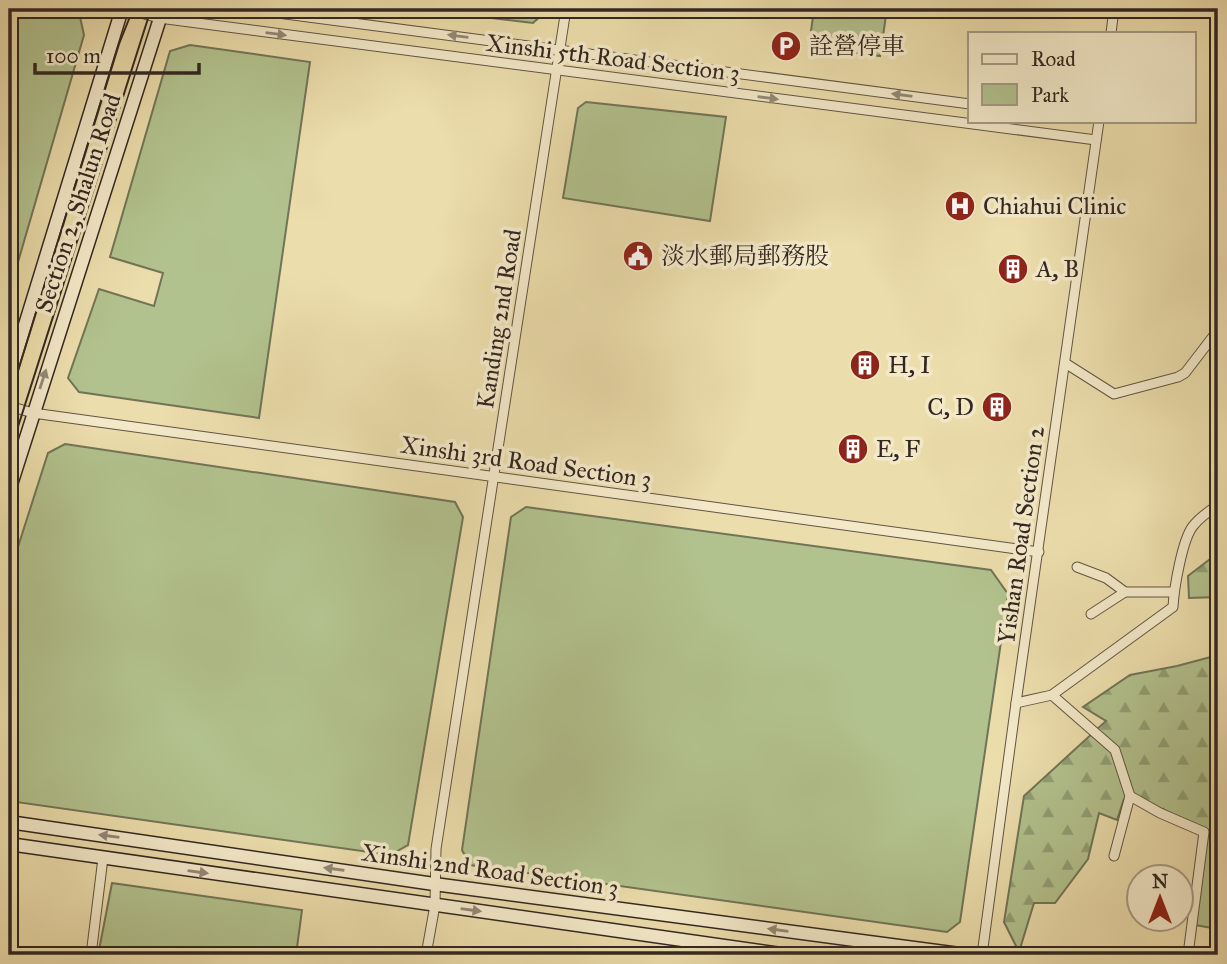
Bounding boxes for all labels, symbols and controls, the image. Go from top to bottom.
one-way arrow [265,28,287,39]
street label: Xinshi 5th Road Section 3 [484,28,742,88]
parking icon: 詮營停車 [769,29,803,63]
one-way arrow [447,30,469,41]
place label: 詮營停車 [809,31,905,61]
scale bar [35,32,200,76]
legend [968,32,1196,122]
text: 100 m [46,43,101,69]
text: Road [1031,46,1076,72]
text: Park [1031,82,1069,108]
one-way arrow [891,89,913,100]
street label: Section 2, Shalun Road [28,90,128,316]
one-way arrow [758,92,780,103]
hospital icon: Chiahui Clinic [943,189,977,223]
place label: Chiahui Clinic [983,191,1126,221]
street label: Kanding 2nd Road [470,227,528,411]
public building icon: 淡水郵局郵務股 [621,239,655,273]
place label: 淡水郵局郵務股 [661,241,829,271]
building icon: A, B [996,252,1030,286]
place label: A, B [1035,254,1079,284]
building icon: H, I [848,348,882,382]
place label: H, I [888,350,930,380]
one-way arrow [39,368,49,389]
building icon: C, D [980,390,1014,424]
place label: C, D [927,392,974,422]
street label: Yishan Road Section 2 [991,424,1051,646]
street label: Xinshi 3rd Road Section 3 [399,430,653,494]
building icon: E, F [836,432,870,466]
place label: E, F [876,434,921,464]
one-way arrow [98,831,120,842]
street label: Xinshi 2nd Road Section 3 [360,837,620,903]
north arrow [1126,862,1196,932]
one-way arrow [323,863,345,874]
one-way arrow [187,866,209,877]
text: N [1152,870,1168,893]
one-way arrow [460,905,482,916]
one-way arrow [767,924,789,935]

